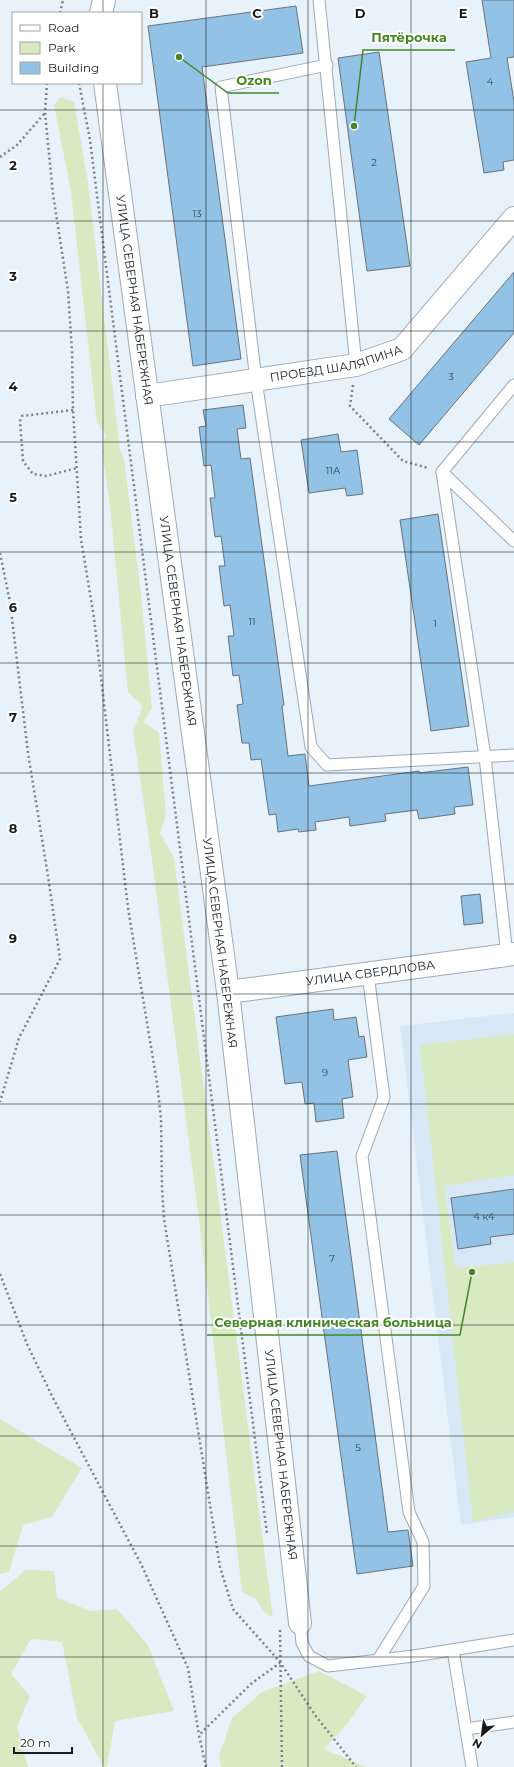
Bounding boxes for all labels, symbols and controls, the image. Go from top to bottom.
text: B [149,5,159,21]
text: C [252,5,262,21]
text: D [355,5,366,21]
text: E [459,5,468,21]
legend [12,12,142,84]
text: Road [48,20,79,35]
callout: Пятёрочка [363,25,455,50]
text: Пятёрочка [371,29,447,45]
text: Park [48,40,76,55]
text: Building [48,60,99,75]
callout: Ozon [228,68,279,93]
text: Ozon [236,72,272,88]
house number: 4 [487,75,494,88]
house number: 2 [371,156,377,169]
text: 2 [9,157,17,173]
street label: УЛИЦА СЕВЕРНАЯ НАБЕРЕЖНАЯ [113,194,157,406]
house number: 13 [192,207,202,220]
text: 3 [8,268,17,284]
street label: ПРОЕЗД ШАЛЯПИНА [269,341,404,385]
house number: 3 [448,370,454,383]
text: 4 [9,378,18,394]
house number: 11А [326,464,341,477]
text: 5 [9,489,17,505]
street label: УЛИЦА СЕВЕРНАЯ НАБЕРЕЖНАЯ [157,515,200,727]
text: 6 [9,599,18,615]
house number: 11 [248,615,256,628]
house number: 1 [433,617,437,630]
text: 7 [9,709,17,725]
text: 8 [9,820,18,836]
street label: УЛИЦА СЕВЕРНАЯ НАБЕРЕЖНАЯ [200,837,241,1049]
text: 9 [9,930,17,946]
street label: УЛИЦА СВЕРДЛОВА [305,957,436,989]
house number: 9 [322,1066,328,1079]
house number: 4 к4 [473,1210,495,1223]
house number: 7 [329,1252,335,1265]
callout: Северная клиническая больница [207,1310,460,1335]
text: Северная клиническая больница [214,1314,452,1330]
street label: УЛИЦА СЕВЕРНАЯ НАБЕРЕЖНАЯ [262,1349,301,1561]
house number: 5 [355,1441,361,1454]
north arrow [462,1715,502,1755]
scale bar [14,1729,72,1755]
text: 20 m [20,1735,51,1750]
text: N [470,1735,484,1752]

